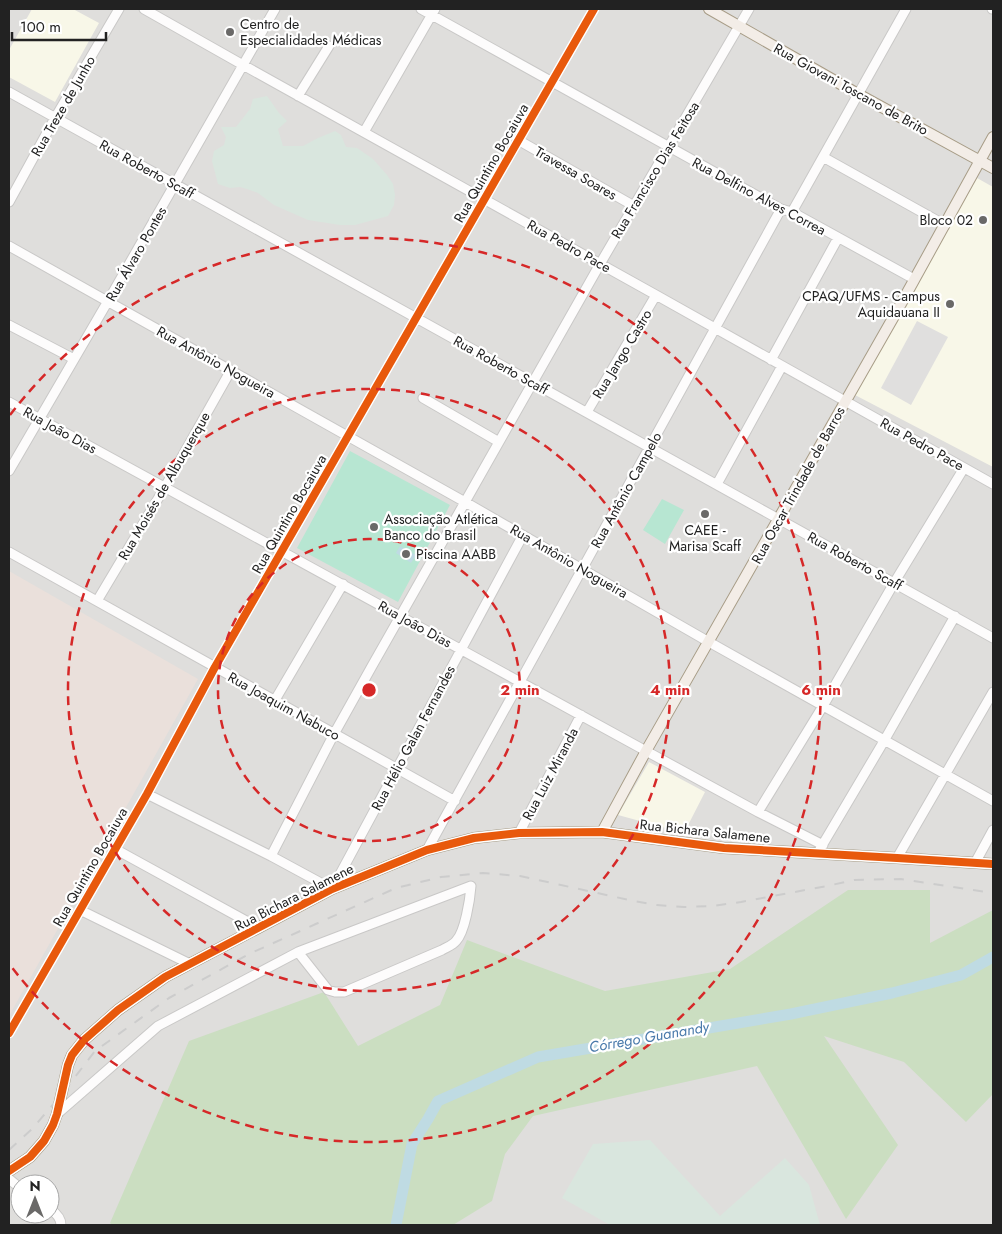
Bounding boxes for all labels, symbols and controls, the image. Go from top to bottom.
scale bar [12,10,106,42]
place label: Centro de Especialidades Médicas [240,14,382,50]
text: 100 m [20,16,61,38]
marker: Centro de Especialidades Médicas [224,26,236,38]
street label: Rua Giovani Toscano de Brito [770,38,932,140]
street label: Rua Treze de Junho [26,52,100,160]
street label: Rua Francisco Dias Feitosa [606,98,704,242]
street label: Rua Quintino Bocaiuva [449,100,533,226]
street label: Rua Roberto Scaff [96,135,199,204]
street label: Travessa Soares [531,141,621,205]
street label: Rua Delfino Alves Correa [689,152,829,240]
street label: Rua Álvaro Pontes [101,203,171,305]
place label: Bloco 02 [919,210,973,230]
marker: Bloco 02 [977,214,989,226]
street label: Rua Pedro Pace [524,215,614,277]
place label: CPAQ/UFMS - Campus Aquidauana II [802,286,940,322]
marker: CPAQ/UFMS - Campus Aquidauana II [944,298,956,310]
street label: Rua Jango Castro [587,305,657,402]
street label: Rua Antônio Nogueira [153,321,279,403]
street label: Rua Roberto Scaff [450,331,553,400]
street label: Rua João Dias [20,402,101,459]
street label: Rua Oscar Trindade de Barros [746,402,850,567]
street label: Rua Moisés de Albuquerque [113,408,215,564]
street label: Rua Pedro Pace [877,413,967,475]
street label: Rua Antônio Campelo [586,428,666,552]
street label: Rua Quintino Bocaiuva [247,451,331,577]
marker: CAEE - Marisa Scaff [699,508,711,520]
place label: Associação Atlética Banco do Brasil [384,509,498,545]
street label: Rua Antônio Nogueira [507,519,631,603]
place label: CAEE - Marisa Scaff [669,520,742,556]
marker: Associação Atlética Banco do Brasil [368,521,380,533]
street label: Rua Roberto Scaff [804,527,907,596]
place label: Piscina AABB [416,544,496,564]
marker: Piscina AABB [400,548,412,560]
street label: Rua João Dias [375,596,456,653]
street label: Rua Hélio Galan Fernandes [366,661,460,814]
street label: Rua Joaquim Nabuco [224,667,344,745]
text: 2 min [500,679,540,701]
text: 4 min [650,679,690,701]
text: 6 min [801,679,841,701]
centre of rings [360,681,378,699]
street label: Rua Luiz Miranda [517,724,583,824]
street label: Rua Quintino Bocaiuva [48,804,132,930]
street label: Rua Bichara Salamene [639,814,771,848]
street label: Rua Bichara Salamene [231,858,357,936]
water label: Córrego Guanandy [587,1015,712,1058]
north arrow [10,1174,60,1224]
text: N [29,1176,41,1196]

